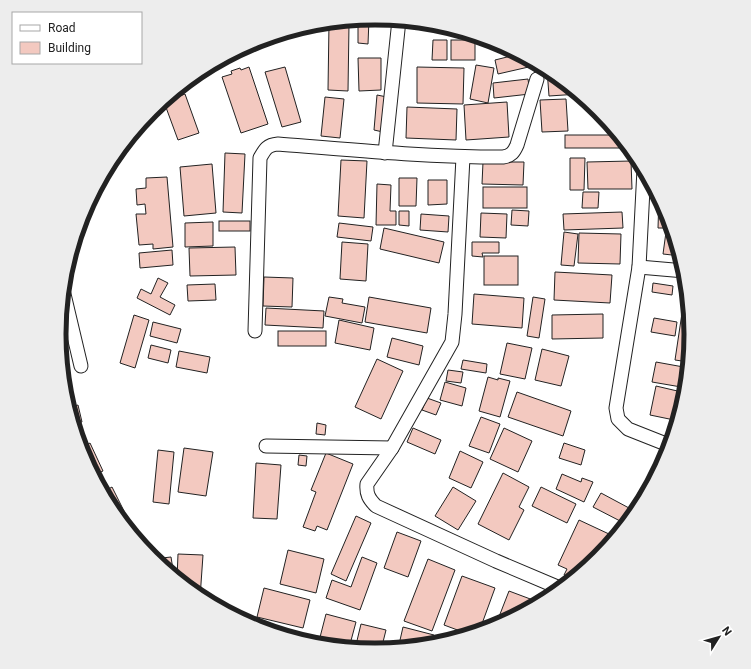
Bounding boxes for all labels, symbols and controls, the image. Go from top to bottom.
legend [12,12,142,64]
text: Road [48,21,76,35]
text: Building [48,41,91,55]
north arrow [699,617,739,657]
text: N [719,624,734,638]

